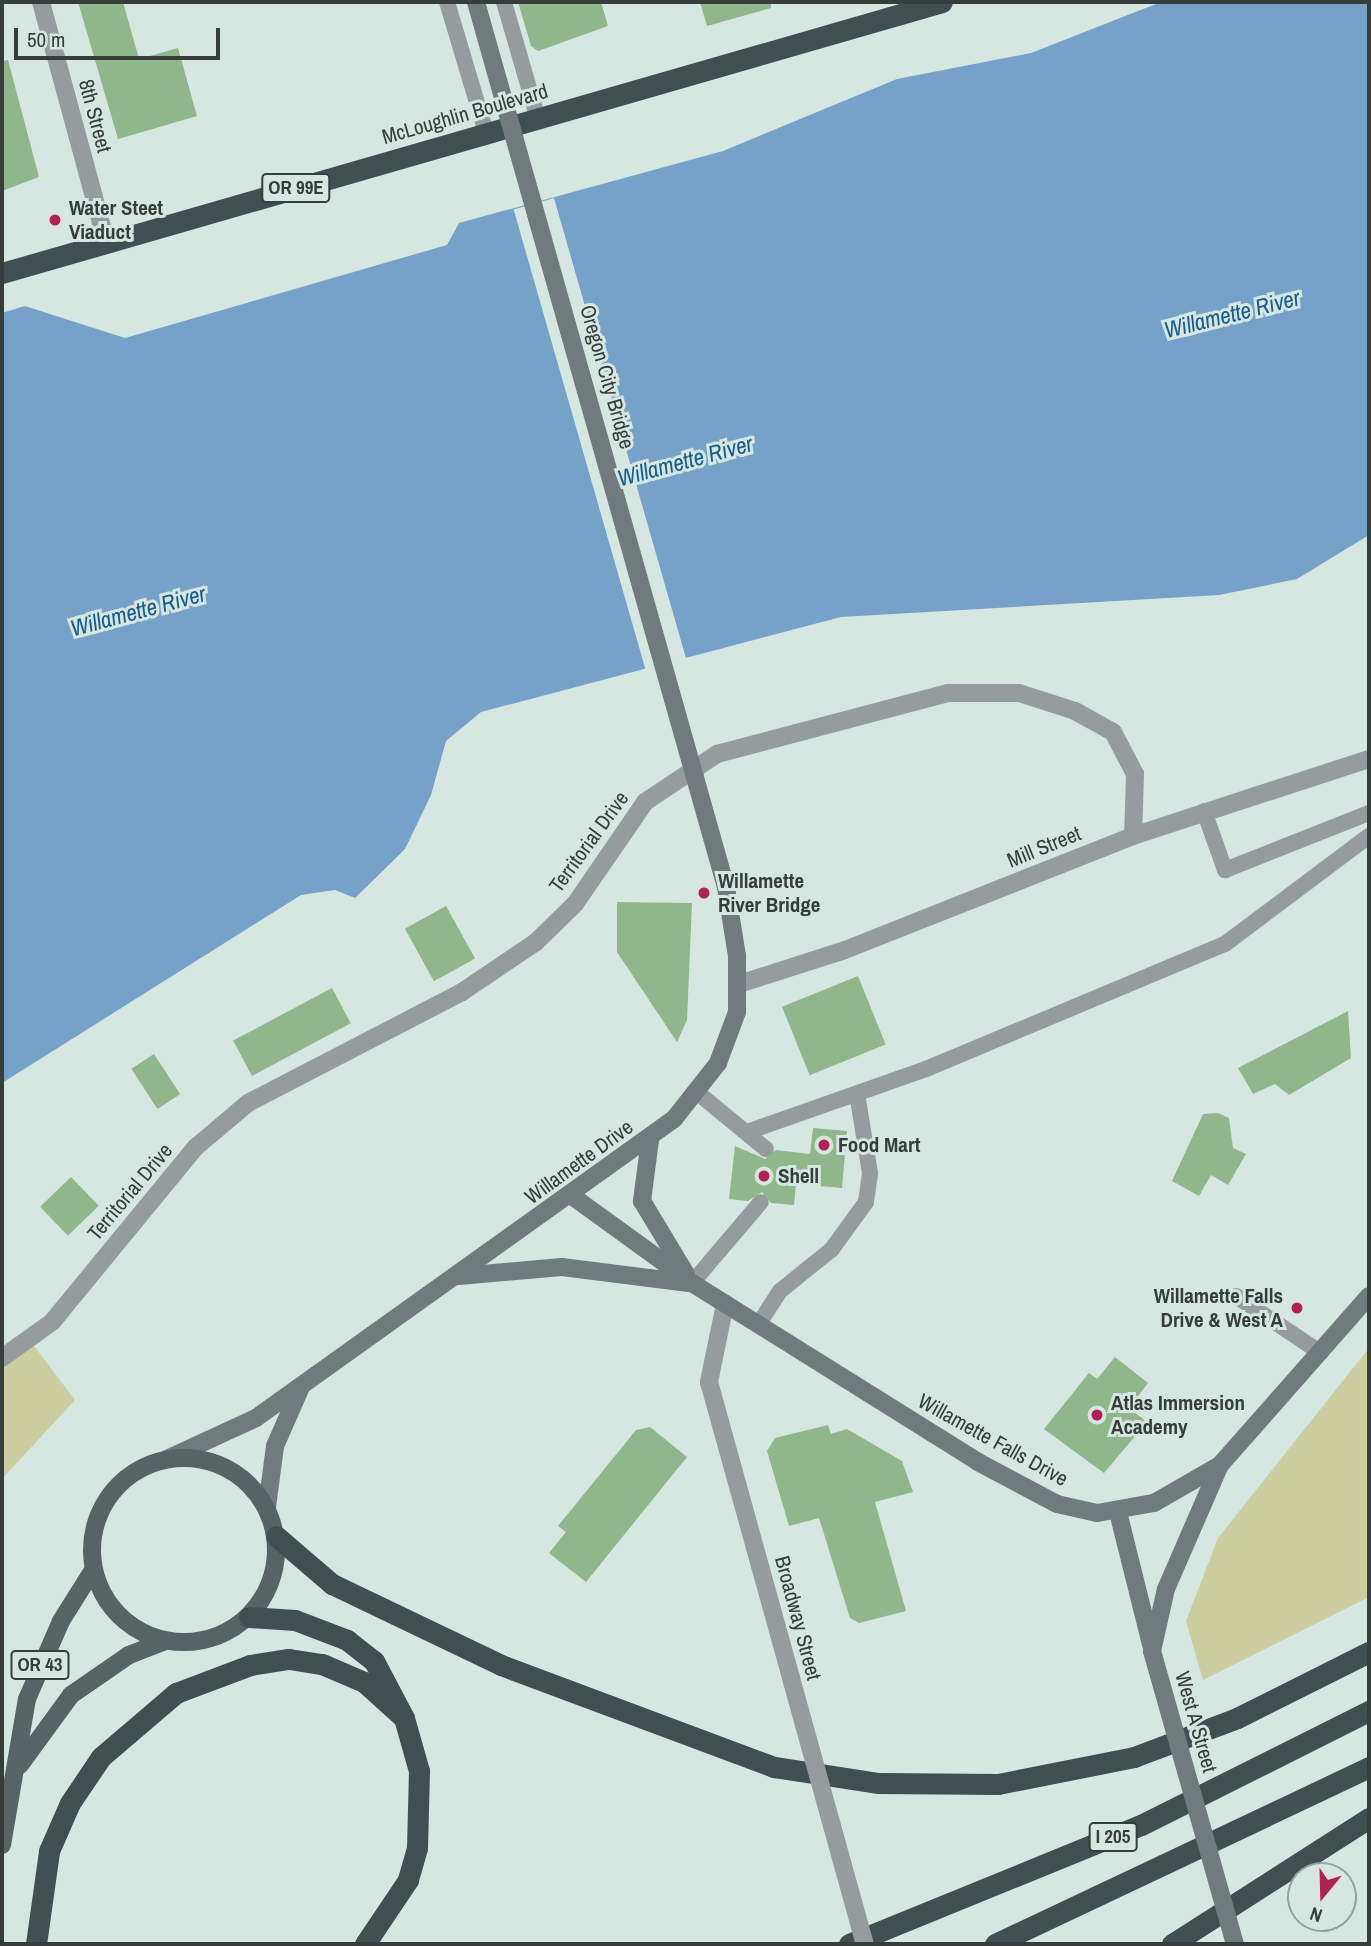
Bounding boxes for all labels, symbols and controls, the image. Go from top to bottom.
scale bar [18,14,224,58]
text: 50 m [27,25,65,54]
street label: 8th Street [73,77,117,155]
street label: McLoughlin Boulevard [379,78,551,150]
road number: OR 99E [261,172,331,204]
place label: Water Steet Viaduct [69,195,163,245]
marker: Water Steet Viaduct [47,212,63,228]
water label: Willamette River [1161,284,1303,344]
street label: Oregon City Bridge [574,302,640,452]
water label: Willamette River [614,430,756,492]
water label: Willamette River [67,580,209,642]
street label: Territorial Drive [544,787,634,897]
street label: Mill Street [1003,821,1085,873]
place label: Willamette River Bridge [718,868,820,918]
marker: Willamette River Bridge [696,885,712,901]
street label: Willamette Drive [520,1114,638,1210]
place label: Food Mart [838,1132,920,1158]
marker: Food Mart [816,1137,832,1153]
street label: Territorial Drive [82,1138,178,1246]
place label: Shell [778,1163,819,1189]
marker: Shell [756,1168,772,1184]
place label: Willamette Falls Drive & West A [1154,1283,1283,1333]
marker: Willamette Falls Drive & West A [1289,1300,1305,1316]
street label: Willamette Falls Drive [914,1388,1072,1492]
place label: Atlas Immersion Academy [1111,1390,1245,1440]
marker: Atlas Immersion Academy [1089,1407,1105,1423]
street label: Broadway Street [769,1553,827,1683]
road number: OR 43 [10,1650,70,1680]
street label: West A Street [1169,1668,1223,1776]
road number: I 205 [1088,1822,1138,1853]
north arrow [1287,1862,1357,1932]
text: N [1306,1901,1325,1929]

